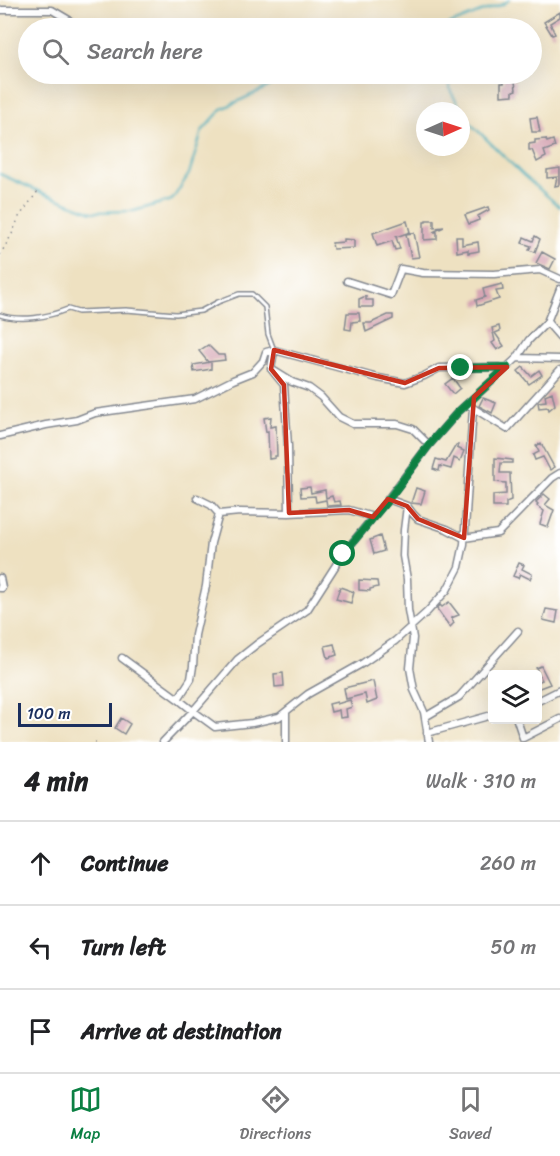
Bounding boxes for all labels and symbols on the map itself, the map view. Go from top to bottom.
north arrow [416,102,470,156]
route end [447,354,473,380]
route start [329,540,355,566]
scale bar [18,700,112,728]

